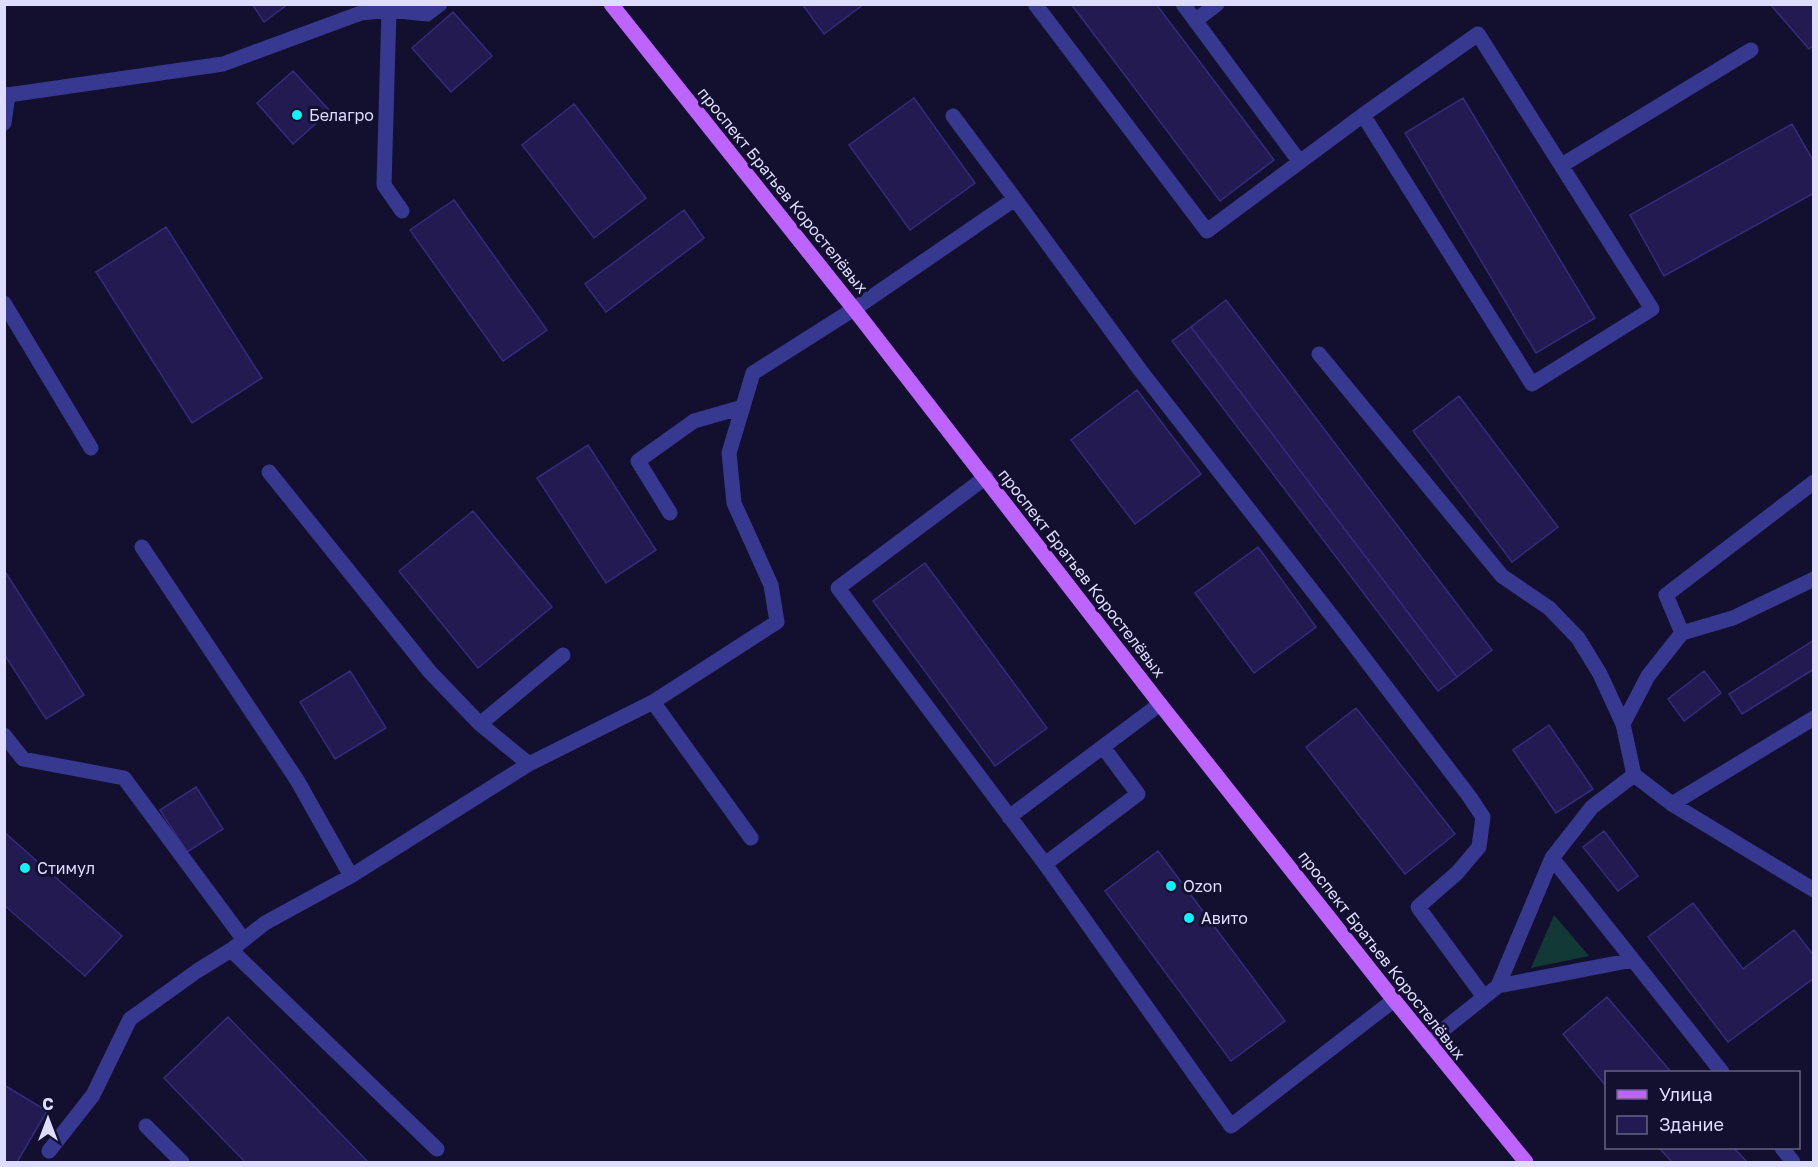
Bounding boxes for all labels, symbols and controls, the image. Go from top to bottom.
street label: проспект Братьев Коростелёвых [694,83,873,297]
place label: Белагро [309,105,374,125]
marker: Белагро [290,108,304,122]
street label: проспект Братьев Коростелёвых [994,465,1170,681]
street label: проспект Братьев Коростелёвых [1294,847,1470,1063]
place label: Стимул [37,858,95,878]
marker: Стимул [18,861,32,875]
place label: Ozon [1183,876,1222,896]
marker: Ozon [1164,879,1178,893]
place label: Авито [1201,908,1248,928]
marker: Авито [1182,911,1196,925]
legend [1605,1071,1800,1149]
text: Улица [1659,1083,1713,1105]
north arrow [18,1089,78,1149]
text: С [42,1094,54,1114]
text: Здание [1659,1113,1724,1135]

